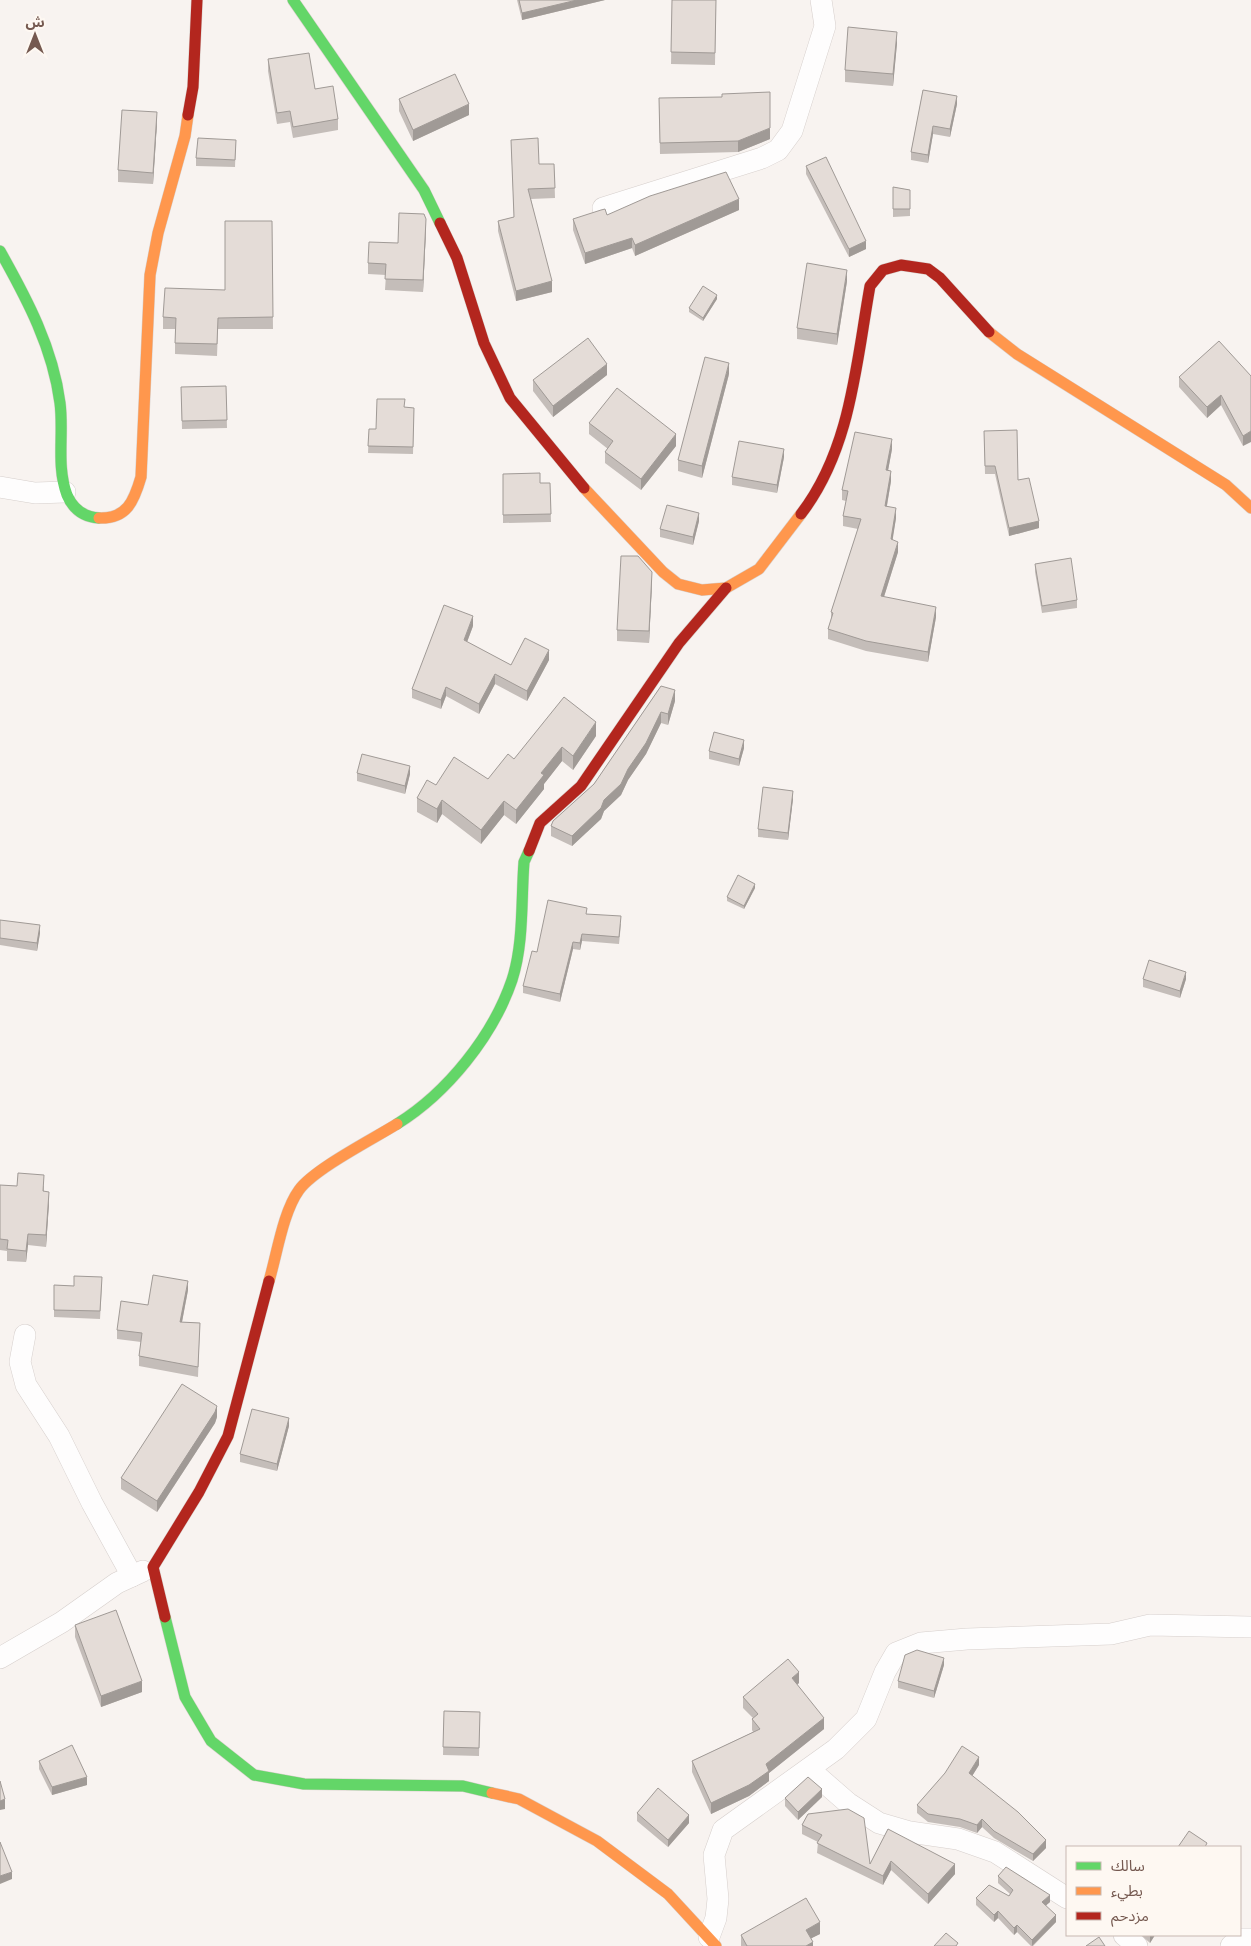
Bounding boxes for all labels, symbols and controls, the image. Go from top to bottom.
north arrow [10,10,60,60]
text: ش [25,13,45,30]
legend [1066,1846,1241,1936]
text: سالك [1111,1856,1145,1874]
text: بطيء [1111,1881,1143,1902]
text: مزدحم [1111,1906,1149,1927]

